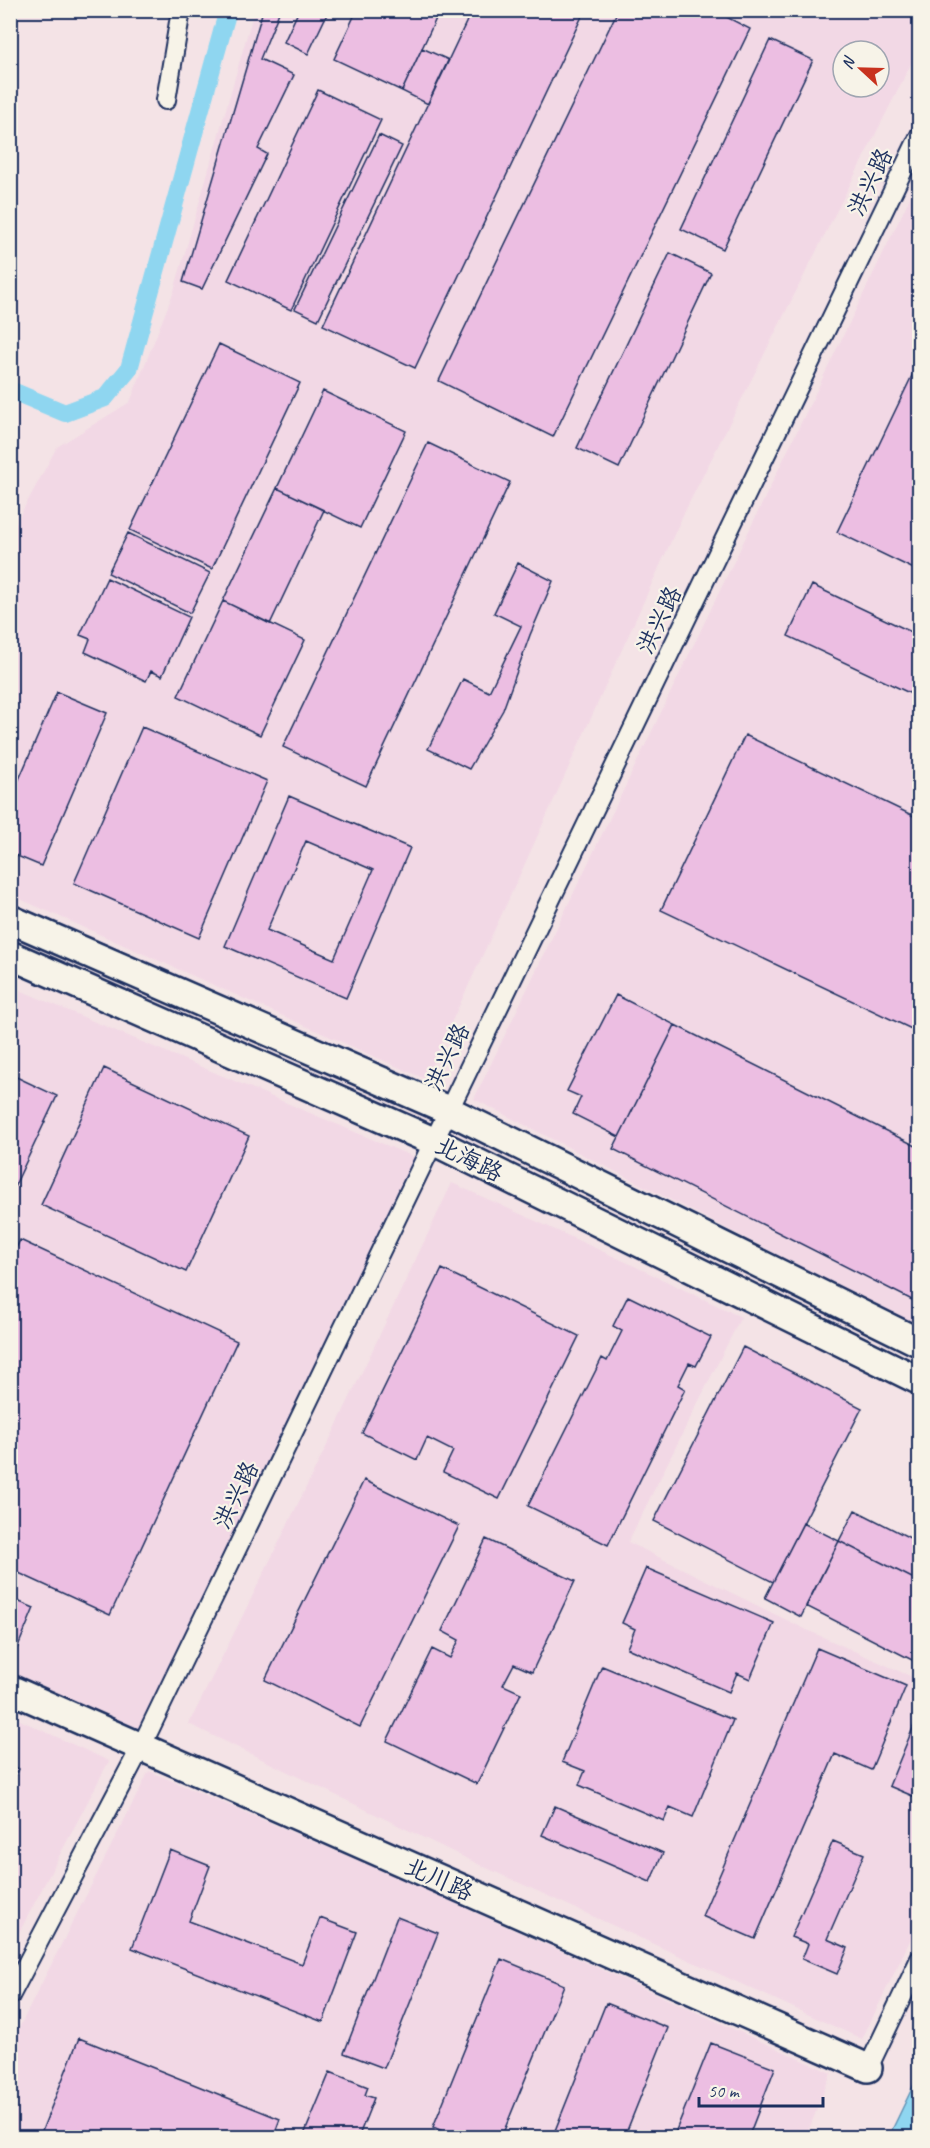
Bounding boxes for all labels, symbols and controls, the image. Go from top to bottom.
north arrow [831,39,891,99]
text: N [837,53,860,72]
street label: 洪兴路 [841,143,899,221]
street label: 洪兴路 [630,581,688,659]
street label: 洪兴路 [418,1018,476,1096]
street label: 北海路 [430,1130,508,1188]
street label: 洪兴路 [207,1456,265,1534]
street label: 北川路 [400,1851,478,1907]
scale bar [699,2070,824,2108]
text: 50 m [708,2080,741,2102]

